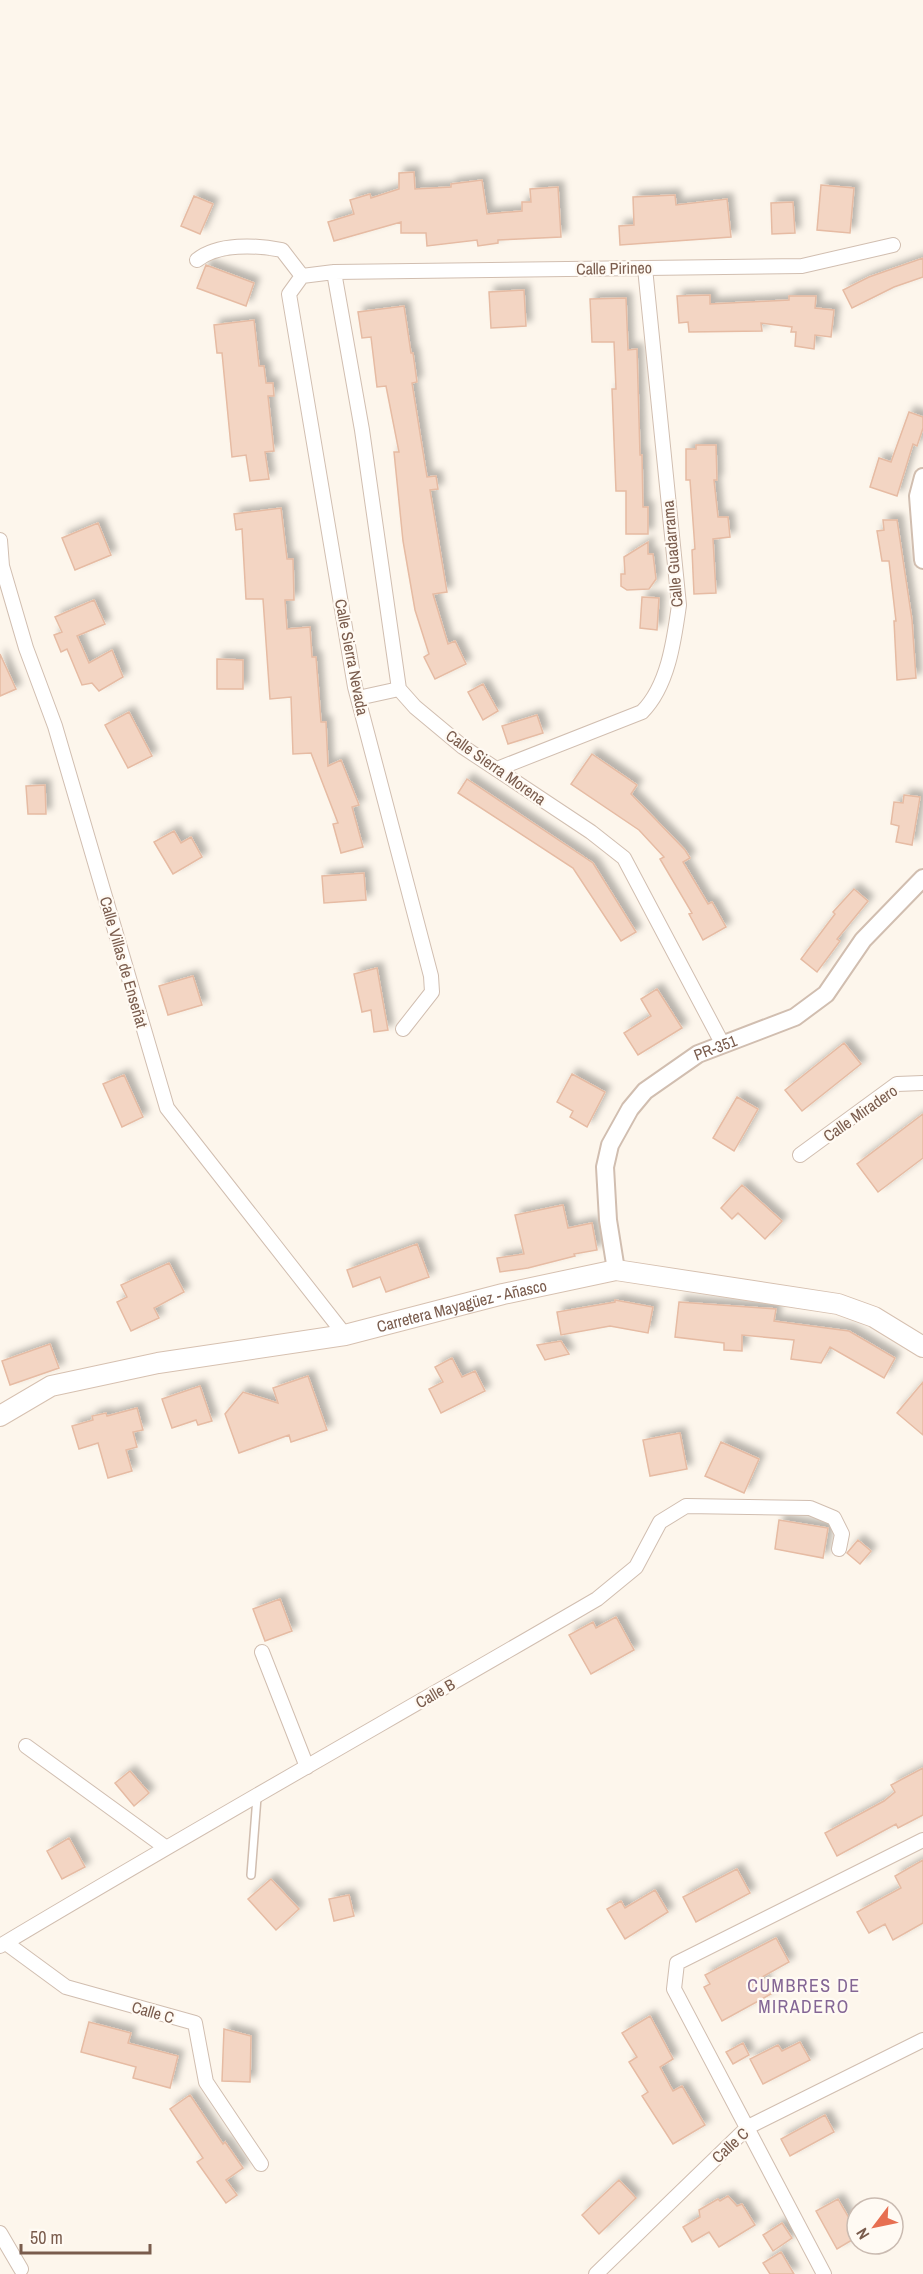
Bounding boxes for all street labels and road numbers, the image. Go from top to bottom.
street label: Calle Pirineo [576,256,652,280]
street label: Calle Guadarrama [656,499,688,608]
street label: Calle Sierra Nevada [330,597,374,718]
street label: Calle Sierra Morena [442,724,551,810]
street label: Calle Villas de Enseñat [95,894,153,1030]
street label: PR-351 [691,1029,741,1066]
street label: Calle Miradero [818,1079,902,1147]
street label: Carretera Mayagüez - Añasco [374,1274,549,1337]
street label: Calle B [411,1673,459,1713]
street label: Calle C [129,1995,177,2029]
street label: Calle C [707,2122,753,2168]

